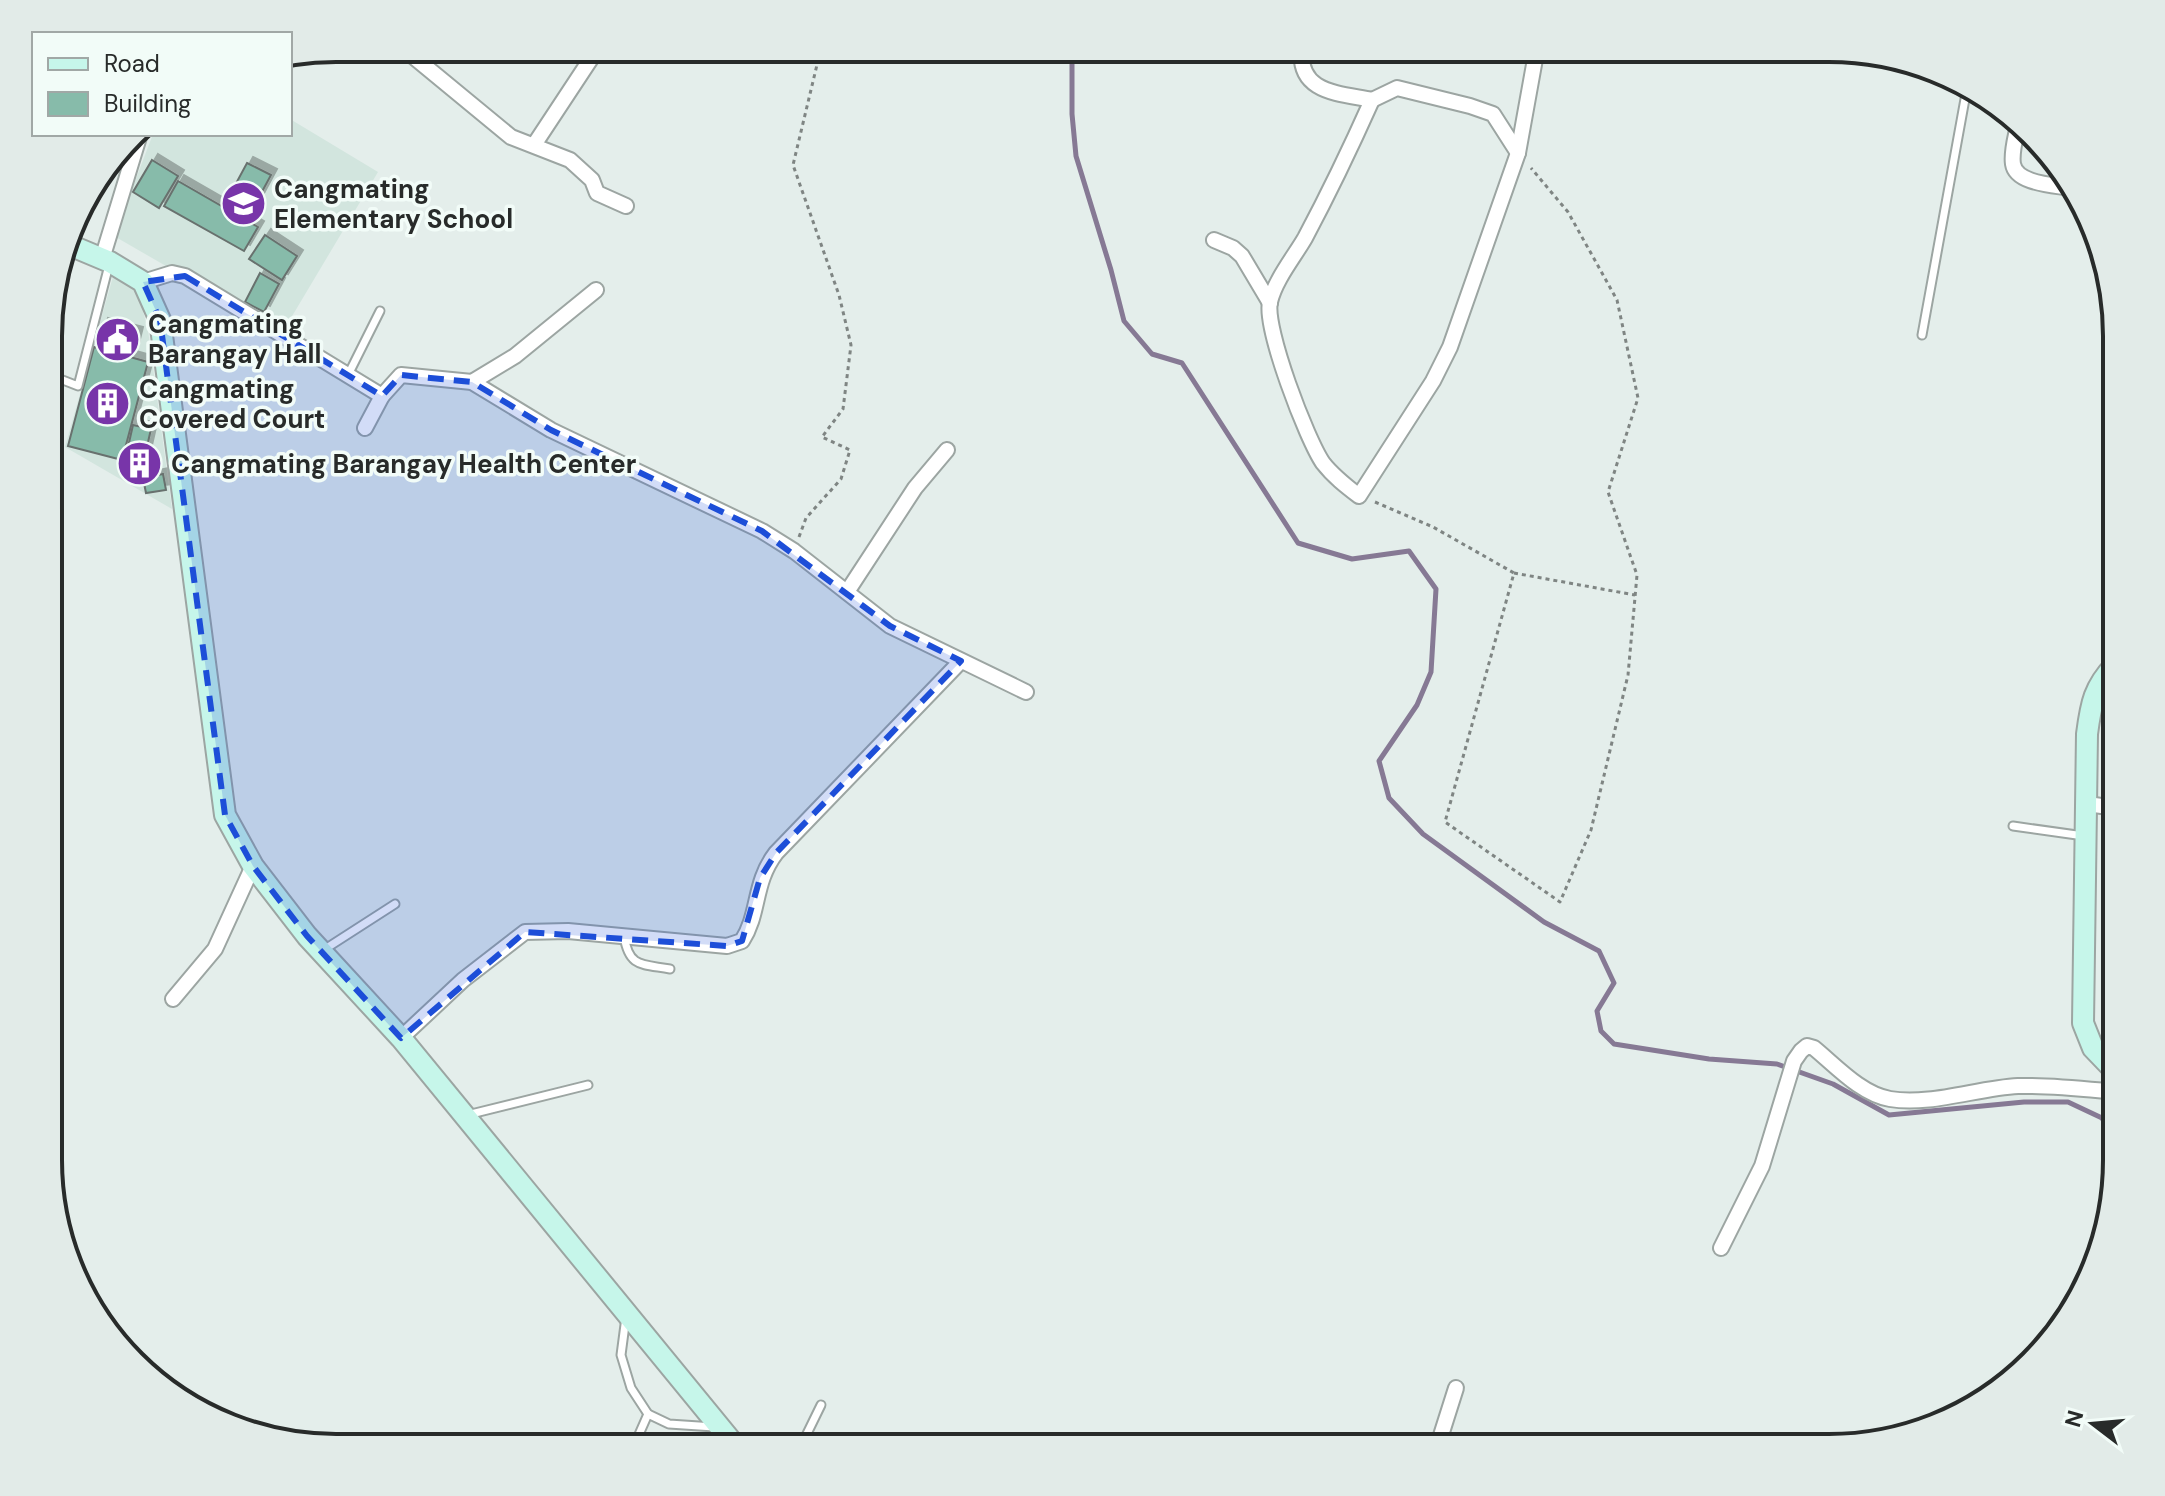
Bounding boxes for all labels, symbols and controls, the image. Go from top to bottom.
legend [32,32,292,136]
text: Road [104,48,160,79]
text: Building [104,88,191,119]
place label: Cangmating Elementary School [274,172,513,236]
school or university icon: Cangmating Elementary School [219,180,267,228]
place label: Cangmating Barangay Hall [148,307,322,371]
public building icon: Cangmating Barangay Hall [93,315,141,363]
place label: Cangmating Covered Court [139,372,325,436]
building icon: Cangmating Covered Court [84,380,132,428]
building icon: Cangmating Barangay Health Center [116,440,164,488]
place label: Cangmating Barangay Health Center [171,447,637,481]
north arrow [2053,1384,2133,1464]
text: N [2058,1407,2090,1430]

